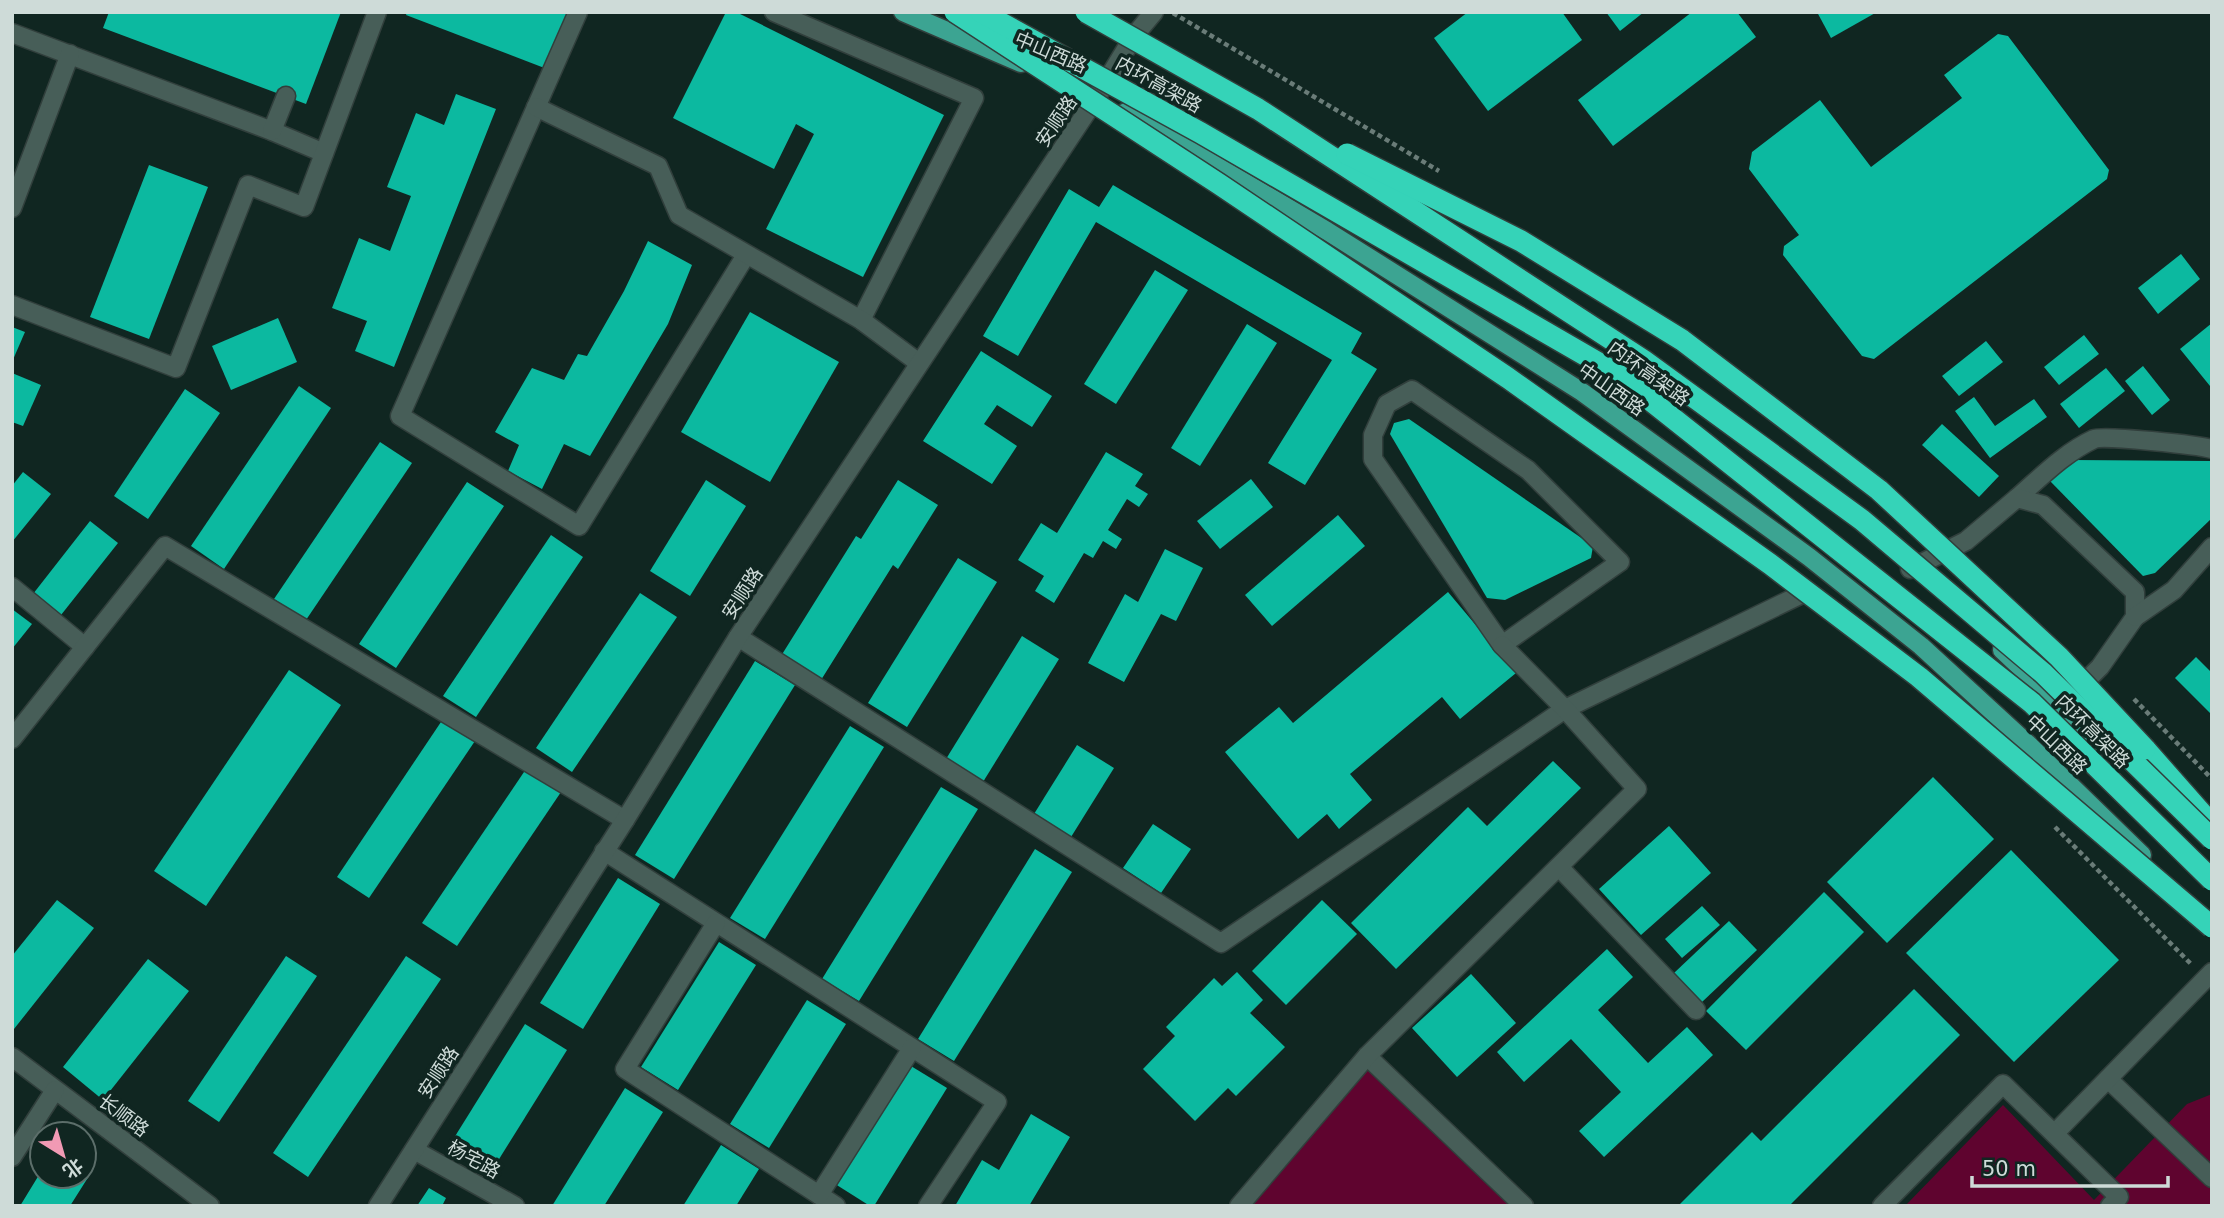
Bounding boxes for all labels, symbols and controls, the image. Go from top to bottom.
street label: 中山西路 [1012,27,1090,77]
street label: 内环高架路 [1112,51,1206,117]
street label: 安顺路 [1031,91,1081,151]
street label: 内环高架路 [1604,336,1694,410]
street label: 中山西路 [1575,358,1649,420]
street label: 安顺路 [717,563,767,623]
street label: 内环高架路 [2052,690,2134,772]
street label: 中山西路 [2022,710,2092,778]
street label: 安顺路 [413,1042,463,1102]
street label: 长顺路 [95,1089,153,1141]
north arrow [28,1120,98,1190]
street label: 杨宅路 [444,1136,504,1182]
scale bar [1972,1144,2168,1188]
text: 北 [59,1154,87,1183]
text: 50 m [1982,1157,2036,1181]

